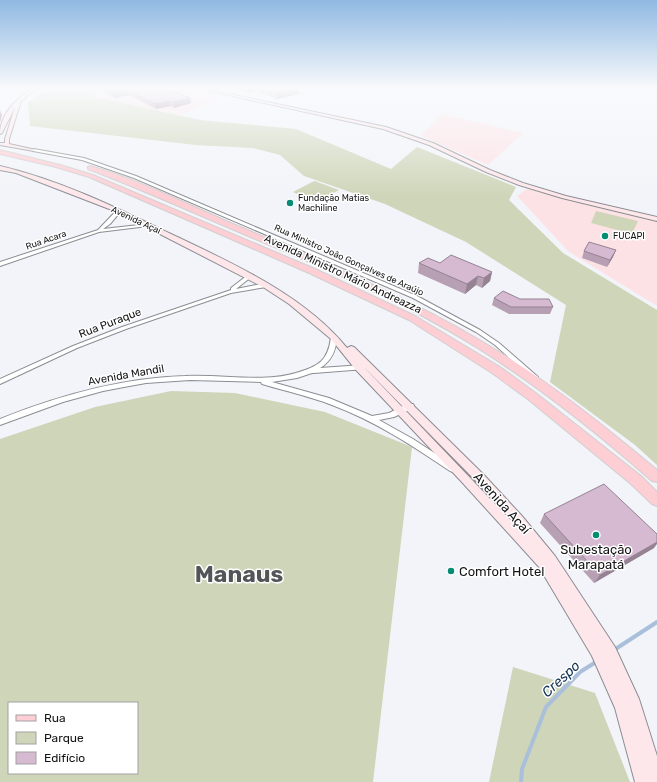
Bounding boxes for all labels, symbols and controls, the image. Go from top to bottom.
place label: Fundação Matias Machiline [298,193,369,213]
marker: Fundação Matias Machiline [285,198,295,208]
street label: Avenida Açaí [110,204,163,236]
street label: Rua Ministro João Gonçalves de Araújo [273,222,425,298]
street label: Rua Acara [24,228,68,252]
marker: FUCAPI [600,231,610,241]
place label: FUCAPI [613,231,645,241]
street label: Avenida Ministro Mário Andreazza [262,232,424,316]
street label: Rua Puraque [77,305,143,341]
street label: Avenida Mandil [87,362,165,388]
street label: Avenida Açaí [471,469,534,537]
marker: Subestação Marapatá [591,530,601,540]
place label: Subestação Marapatá [560,542,632,572]
district label: Manaus [195,560,283,588]
place label: Comfort Hotel [459,564,544,579]
marker: Comfort Hotel [446,566,456,576]
water label: Crespo [538,657,584,701]
legend [8,702,138,774]
text: Rua [44,711,66,725]
text: Parque [44,731,84,745]
text: Edifício [44,751,85,765]

